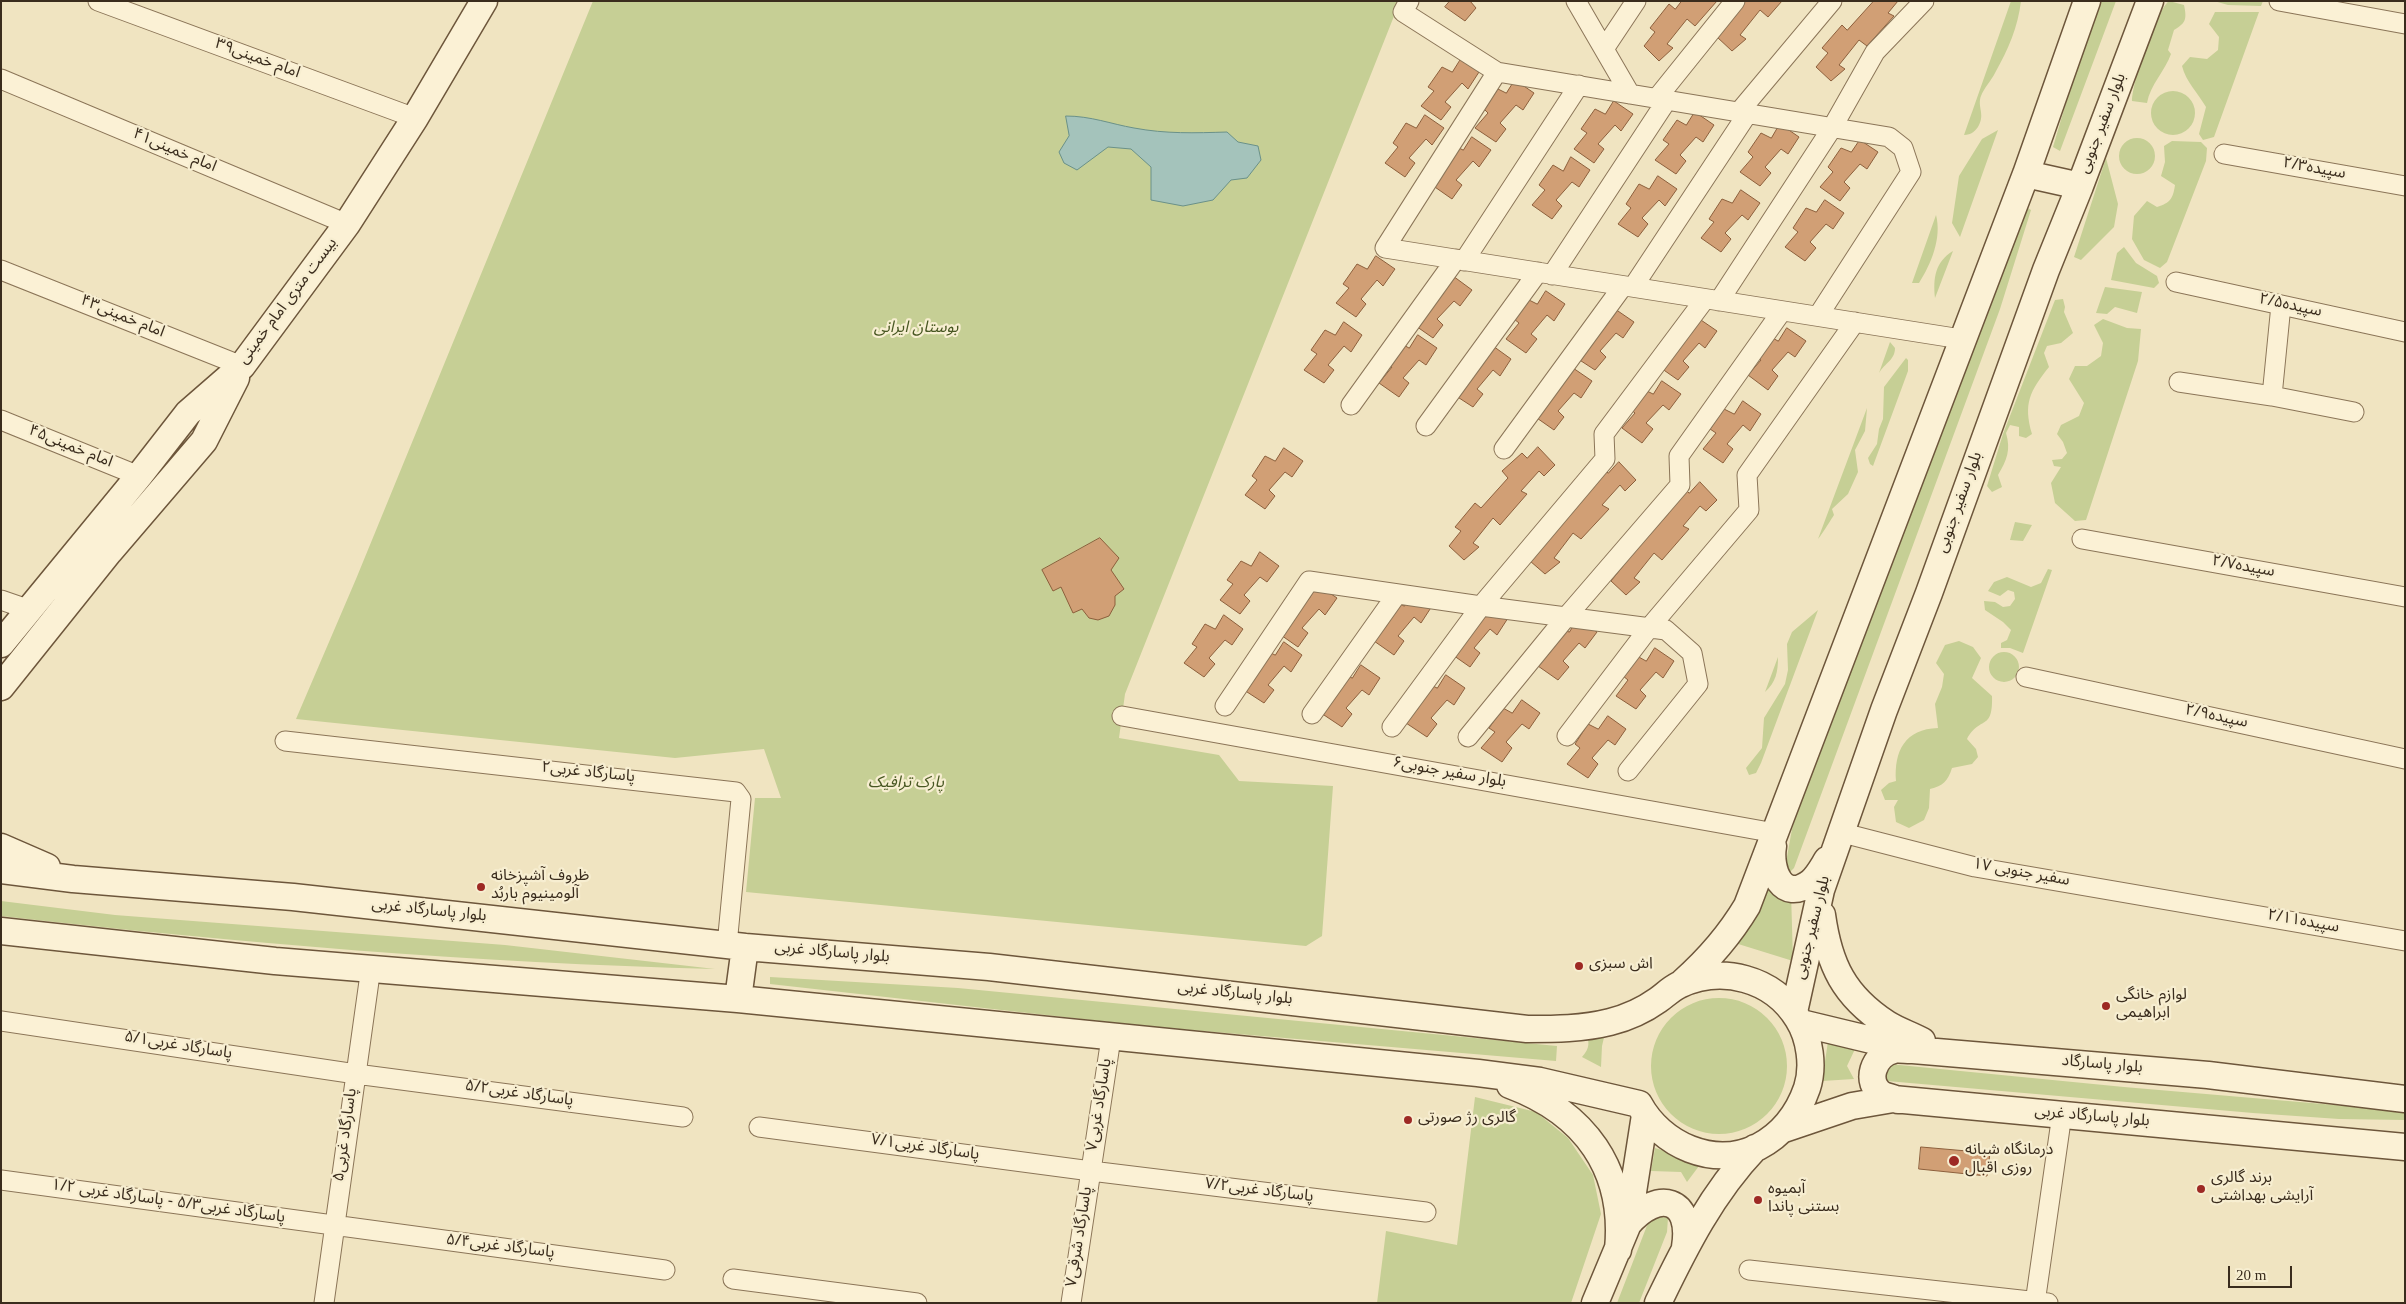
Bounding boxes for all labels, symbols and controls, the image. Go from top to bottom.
street label: امام خمینی۳۹ [212,36,302,84]
street label: بلوار سفیر جنوبی [2076,71,2132,177]
street label: امام خمینی۴۱ [129,126,219,178]
street label: سپیده۲/۳ [2281,155,2347,185]
street label: بیست متری امام خمینی [235,235,343,369]
street label: سپیده۲/۵ [2257,291,2323,323]
street label: امام خمینی۴۳ [77,292,167,344]
park label: بوستان ایرانی [874,320,958,340]
street label: امام خمینی۴۵ [25,422,115,474]
street label: بلوار سفیر جنوبی [1934,450,1988,556]
street label: سپیده۲/۷ [2210,553,2276,583]
street label: سپیده۲/۹ [2183,702,2249,734]
street label: بلوار سفیر جنوبی۶ [1391,755,1507,793]
street label: پاسارگاد غربی۲ [540,760,636,788]
park label: پارک ترافیک [868,775,944,795]
street label: سفیر جنوبی ۱۷ [1971,856,2071,892]
place label: ظروف آشپزخانه آلومینیوم باربُد [491,868,589,906]
street label: بلوار سفیر جنوبی [1792,874,1836,982]
marker: ظروف آشپزخانه آلومینیوم باربُد [475,881,487,893]
street label: بلوار پاسارگاد غربی [371,896,487,928]
street label: سپیده۲/۱۱ [2265,907,2341,939]
street label: بلوار پاسارگاد غربی [774,939,890,969]
place label: اش سبزی [1589,956,1653,976]
marker: اش سبزی [1573,960,1585,972]
street label: بلوار پاسارگاد غربی [1177,979,1293,1011]
place label: لوازم خانگی ابراهیمی [2116,987,2187,1025]
marker: لوازم خانگی ابراهیمی [2100,1000,2112,1012]
street label: پاسارگاد غربی۵/۱ [123,1029,233,1065]
street label: بلوار پاسارگاد [2061,1053,2143,1079]
street label: پاسارگاد غربی۷ [1084,1057,1118,1153]
street label: پاسارگاد غربی۵/۲ [464,1078,574,1112]
street label: پاسارگاد غربی۵ [331,1087,363,1183]
street label: بلوار پاسارگاد غربی [2034,1103,2150,1133]
place label: گالری رژ صورتی [1418,1110,1516,1130]
marker: گالری رژ صورتی [1402,1114,1414,1126]
street label: پاسارگاد غربی۷/۱ [870,1132,980,1166]
place label: درمانگاه شبانه روزی اقبال [1965,1142,2053,1180]
marker: درمانگاه شبانه روزی اقبال [1947,1154,1961,1168]
place label: برند گالری آرایشی بهداشتی [2211,1170,2313,1208]
street label: پاسارگاد غربی۷/۲ [1204,1176,1314,1208]
street label: پاسارگاد غربی۵/۳ - پاسارگاد غربی ۱/۲ [50,1177,286,1229]
place label: آبمیوه بستنی پاندا [1768,1181,1839,1219]
marker: برند گالری آرایشی بهداشتی [2195,1183,2207,1195]
street label: پاسارگاد شرقی۷ [1064,1185,1098,1289]
marker: آبمیوه بستنی پاندا [1752,1194,1764,1206]
street label: پاسارگاد غربی۵/۴ [445,1232,555,1264]
scale bar [2231,1256,2295,1288]
text: 20 m [2236,1267,2266,1283]

